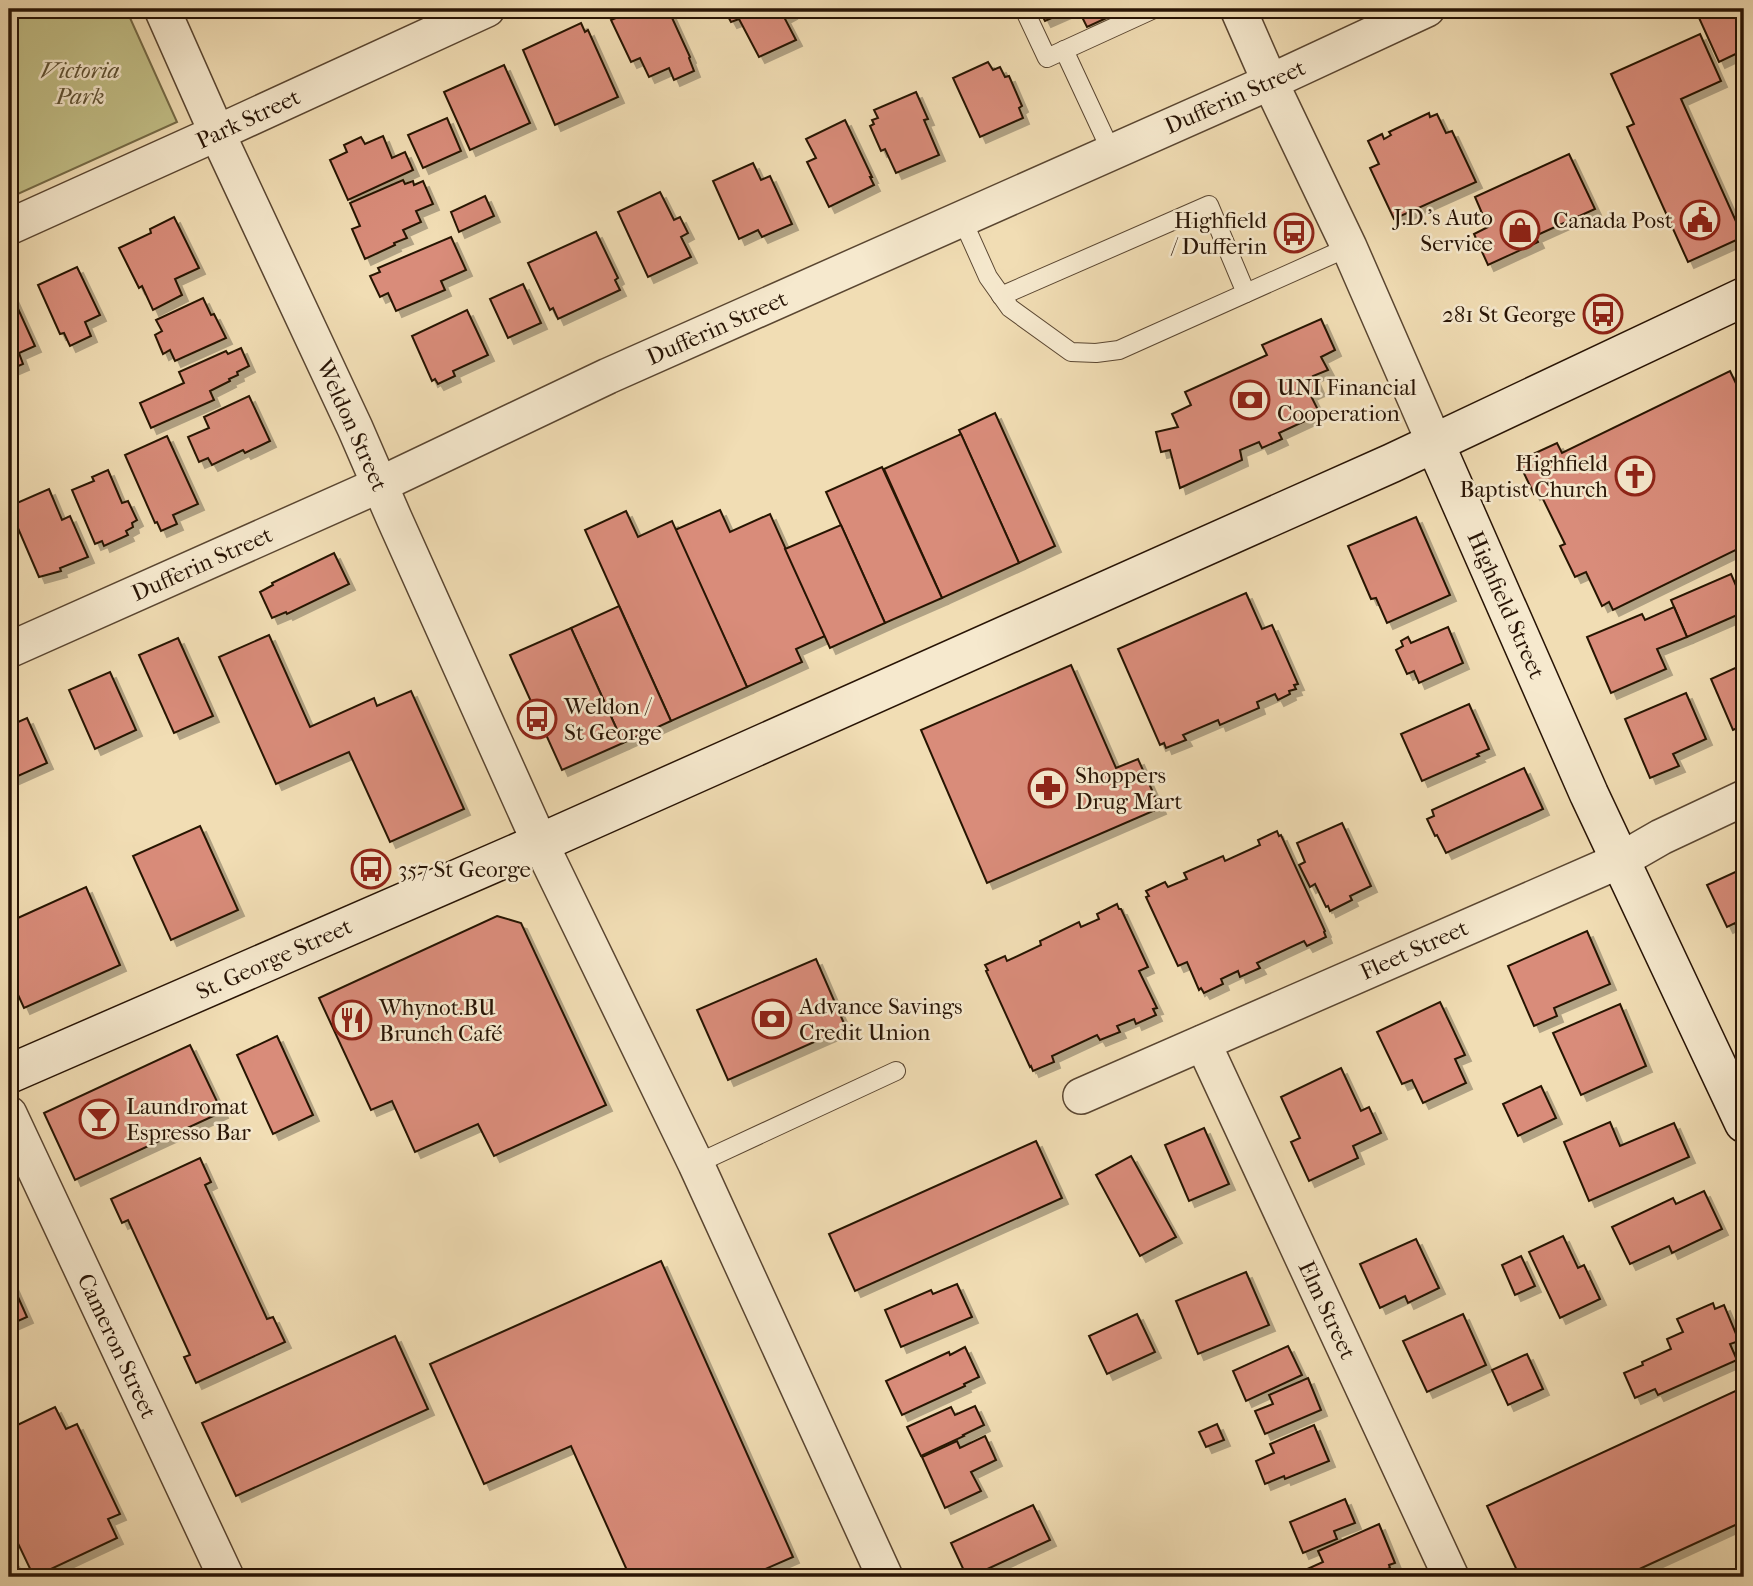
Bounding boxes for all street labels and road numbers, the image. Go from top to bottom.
street label: Dufferin Street [1161,54,1309,140]
street label: Park Street [192,83,304,155]
street label: Dufferin Street [643,285,791,371]
street label: Weldon Street [310,354,393,495]
street label: Dufferin Street [128,521,276,607]
street label: Highfield Street [1461,527,1551,683]
street label: St. George Street [192,913,356,1005]
street label: Fleet Street [1356,914,1472,986]
street label: Elm Street [1293,1257,1361,1363]
street label: Cameron Street [72,1269,162,1423]

